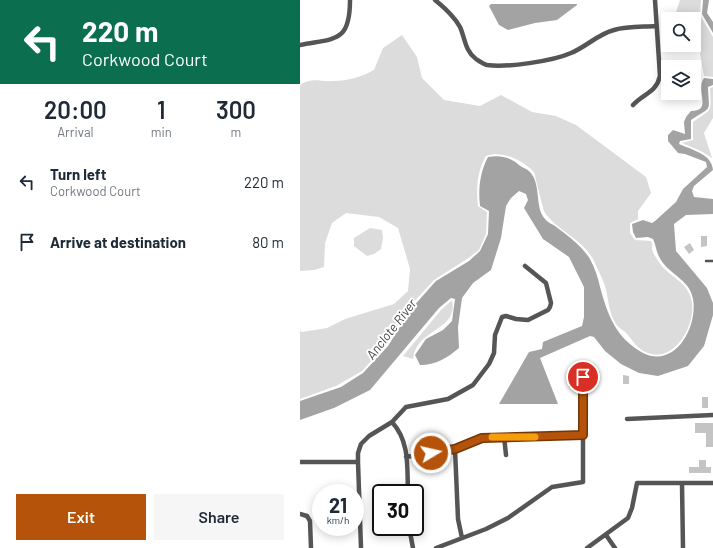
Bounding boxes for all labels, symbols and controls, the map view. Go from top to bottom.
map controls [661,12,701,100]
button: search [661,12,701,52]
text: 220 m [82,14,158,48]
icon: left [16,16,68,68]
text: Corkwood Court [82,48,208,70]
button: layers [661,60,701,100]
text: 20:00 [44,95,107,124]
text: 1 [157,95,166,124]
text: 300 [216,95,256,124]
text: Arrival [57,124,94,140]
text: min [151,124,172,140]
text: m [231,124,241,140]
text: Turn left [50,165,106,183]
icon: left [16,171,38,193]
text: 220 m [244,173,284,191]
text: Corkwood Court [50,183,141,199]
icon: arrive [16,231,38,253]
text: Arrive at destination [50,233,186,251]
text: 80 m [252,233,284,251]
water label: Anclote River [362,295,420,362]
pin [566,360,600,394]
icon: arrive [572,366,594,388]
position arrow [410,432,452,474]
speed limit sign: 30 [372,484,424,536]
text: 21 [329,493,347,517]
button: Exit [16,494,146,540]
button: Share [154,494,284,540]
text: km/h [327,514,349,526]

